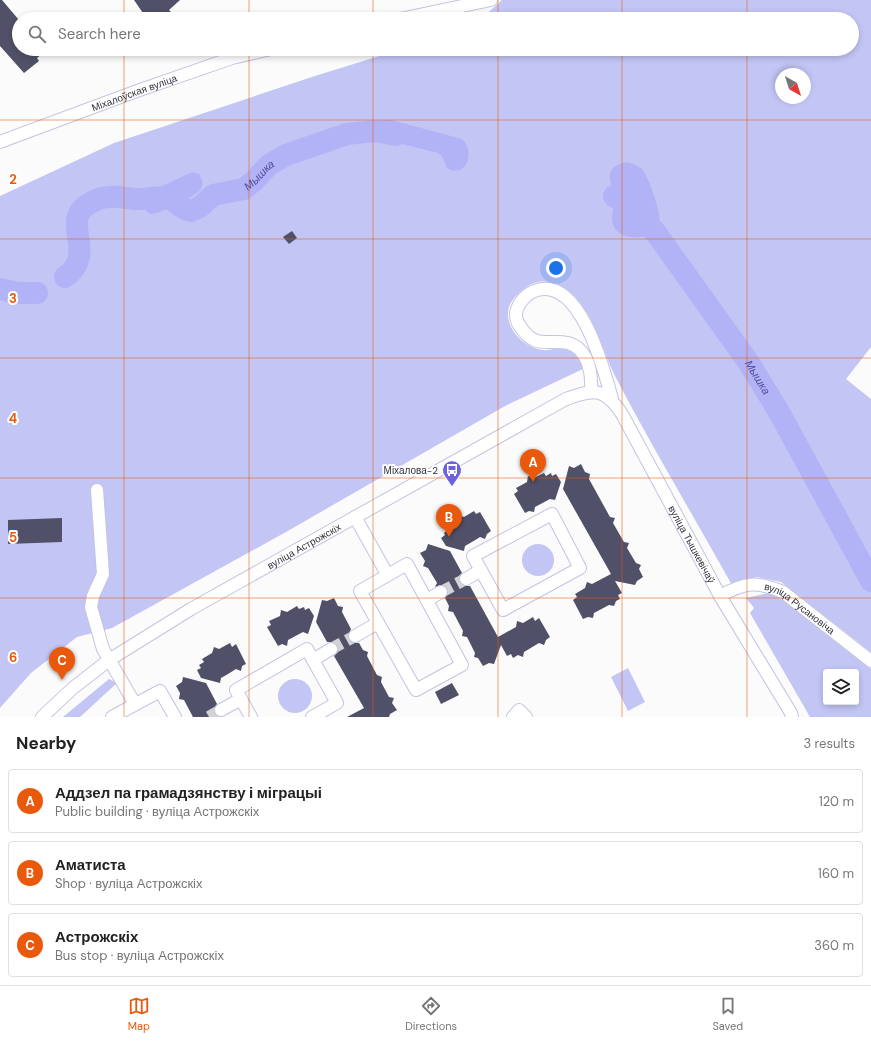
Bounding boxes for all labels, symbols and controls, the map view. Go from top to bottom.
search box [12,12,859,56]
icon: search [26,23,48,45]
text: Search here [58,24,141,44]
north arrow [775,68,811,104]
street label: Міхалоўская вуліца [90,71,179,114]
water label: Мышка [241,157,277,193]
text: 2 [9,171,17,188]
your location [546,258,566,278]
text: 3 [9,290,17,307]
water label: Мышка [742,358,774,397]
text: 4 [9,410,17,427]
pin: A [520,449,546,482]
bus stop icon: Міхалова-2 [441,459,463,487]
place label: Міхалова-2 [384,464,438,477]
street label: вуліца Тышкевічаў [666,503,718,585]
pin: B [436,504,462,537]
street label: вуліца Астрожскіх [265,520,343,572]
text: 5 [9,529,17,546]
street label: вуліца Русановіча [763,579,838,637]
pin: C [49,647,75,680]
text: 6 [9,649,17,666]
map controls [823,669,859,705]
button: layers [823,669,859,705]
text: Nearby [16,732,76,754]
text: 3 results [803,735,855,752]
text: Аддзел па грамадзянству і міграцыі [55,783,322,803]
text: A [25,793,35,810]
text: 120 m [819,793,854,810]
text: Public building · вуліца Астрожскіх [55,803,259,820]
text: Аматиста [55,855,126,875]
text: B [26,865,34,882]
text: 160 m [818,865,854,882]
text: Shop · вуліца Астрожскіх [55,875,203,892]
text: Астрожскіх [55,927,138,947]
text: C [25,937,35,954]
text: 360 m [814,937,854,954]
text: Bus stop · вуліца Астрожскіх [55,947,224,964]
tab: Map [128,995,150,1033]
tab: Directions [405,995,457,1033]
tab: Saved [712,995,743,1033]

